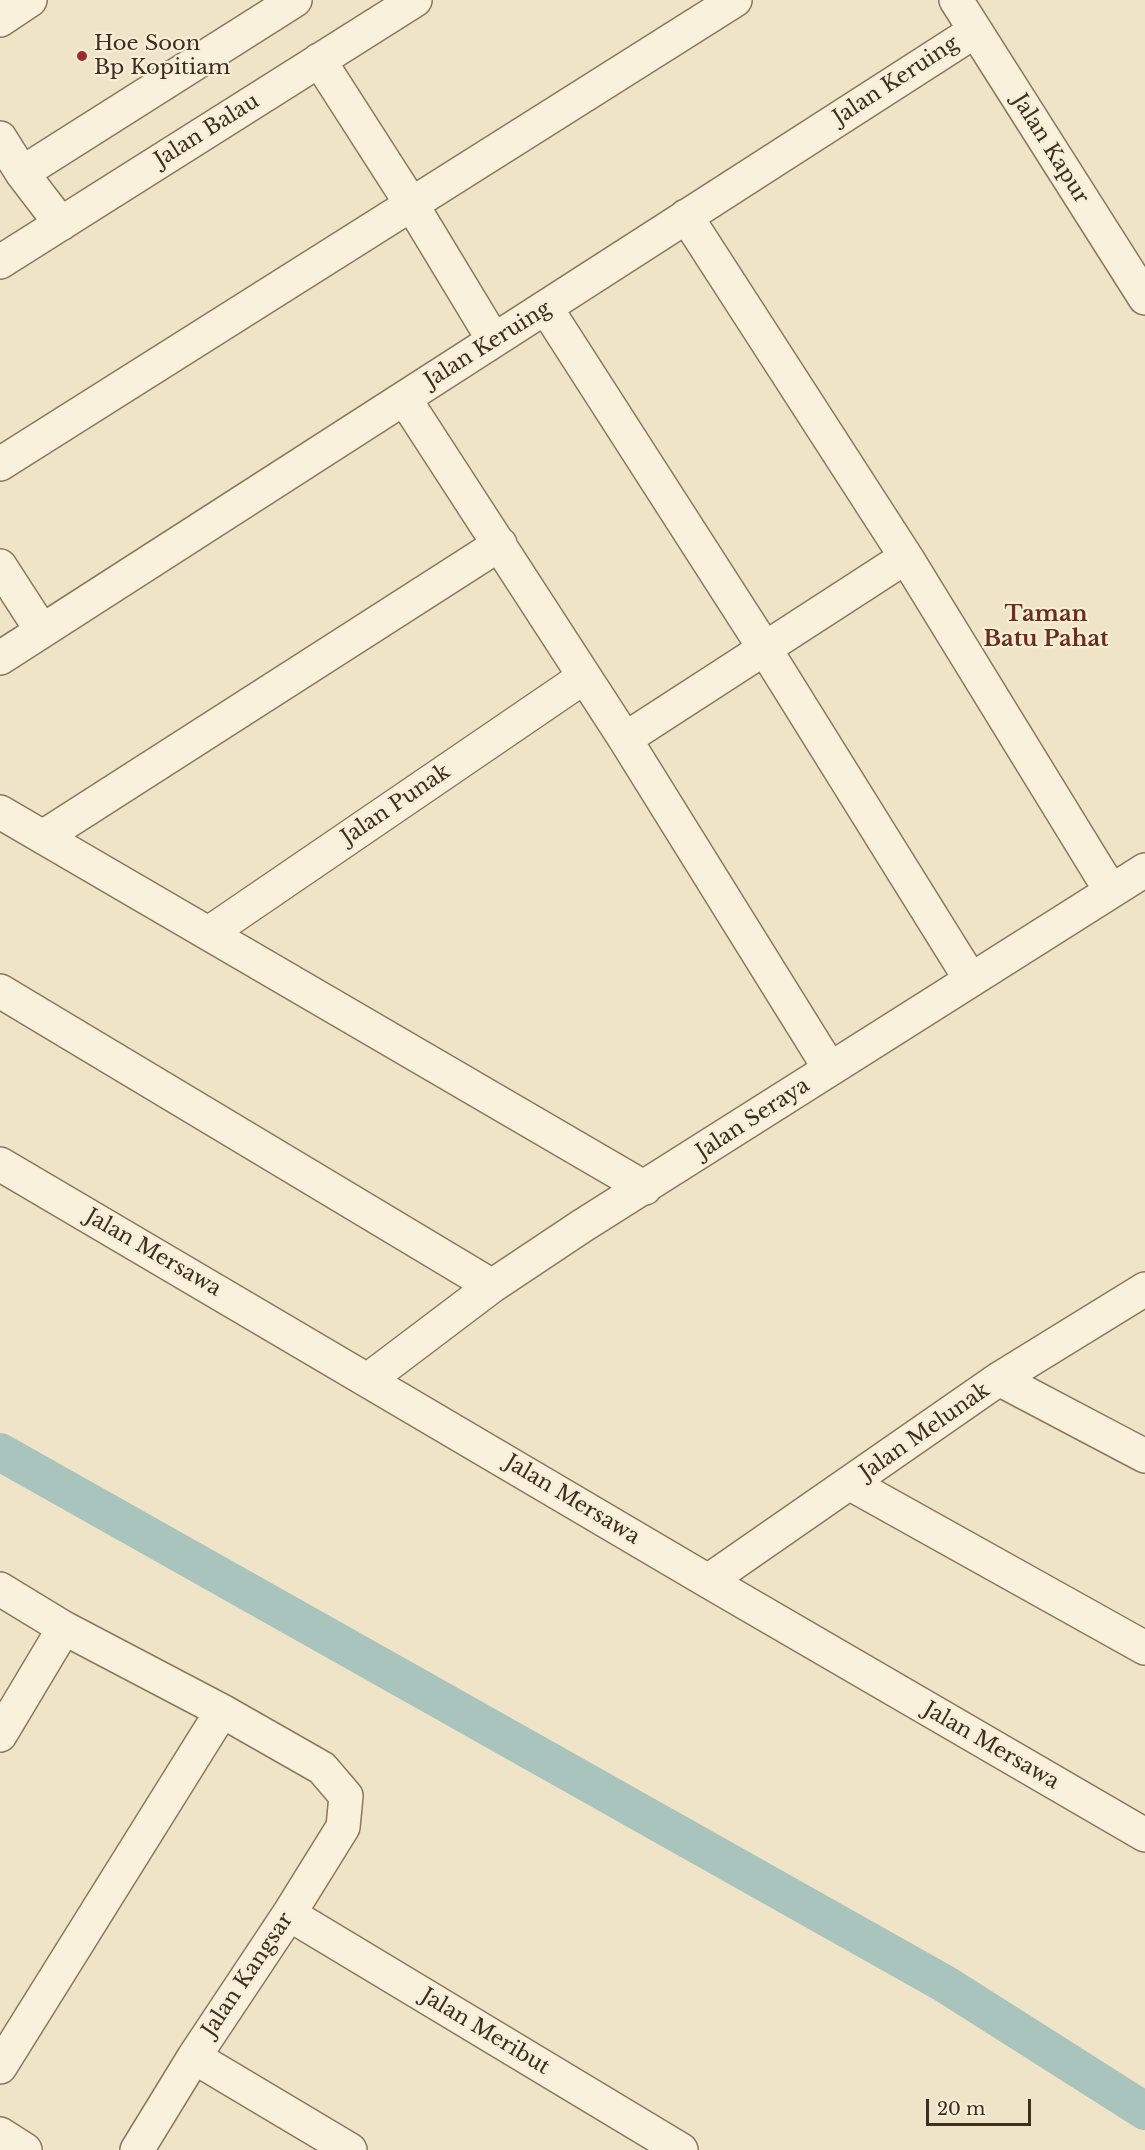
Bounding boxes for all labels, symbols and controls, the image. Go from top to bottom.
place label: Hoe Soon Bp Kopitiam [94,31,230,81]
street label: Jalan Keruing [829,31,963,131]
marker: Hoe Soon Bp Kopitiam [75,49,89,63]
street label: Jalan Balau [150,89,264,173]
street label: Jalan Kapur [1006,90,1094,208]
street label: Jalan Keruing [420,296,556,394]
district label: Taman Batu Pahat [984,602,1108,654]
street label: Jalan Punak [337,759,455,851]
street label: Jalan Seraya [692,1073,814,1165]
street label: Jalan Mersawa [81,1204,225,1302]
street label: Jalan Melunak [855,1378,995,1486]
street label: Jalan Mersawa [500,1450,644,1550]
street label: Jalan Mersawa [919,1697,1063,1795]
street label: Jalan Kangsar [197,1908,299,2042]
street label: Jalan Meribut [416,1984,554,2080]
scale bar [929,2087,1034,2125]
text: 20 m [937,2098,985,2120]

